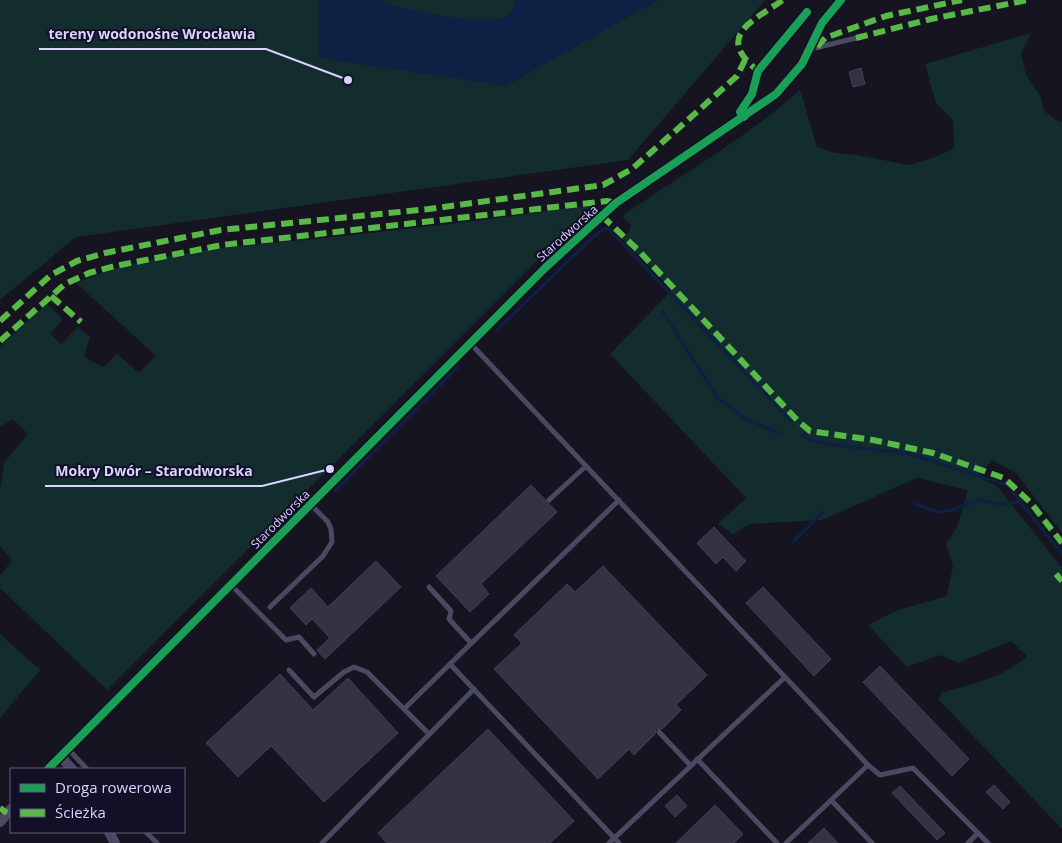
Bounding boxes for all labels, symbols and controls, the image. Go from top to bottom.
callout: tereny wodonośne Wrocławia [39,20,266,49]
text: tereny wodonośne Wrocławia [48,24,256,43]
street label: Starodworska [533,201,601,265]
callout: Mokry Dwór – Starodworska [45,457,262,486]
text: Mokry Dwór – Starodworska [55,461,253,480]
street label: Starodworska [247,486,313,552]
legend [10,768,185,833]
text: Droga rowerowa [55,777,172,797]
text: Ścieżka [55,802,106,822]

